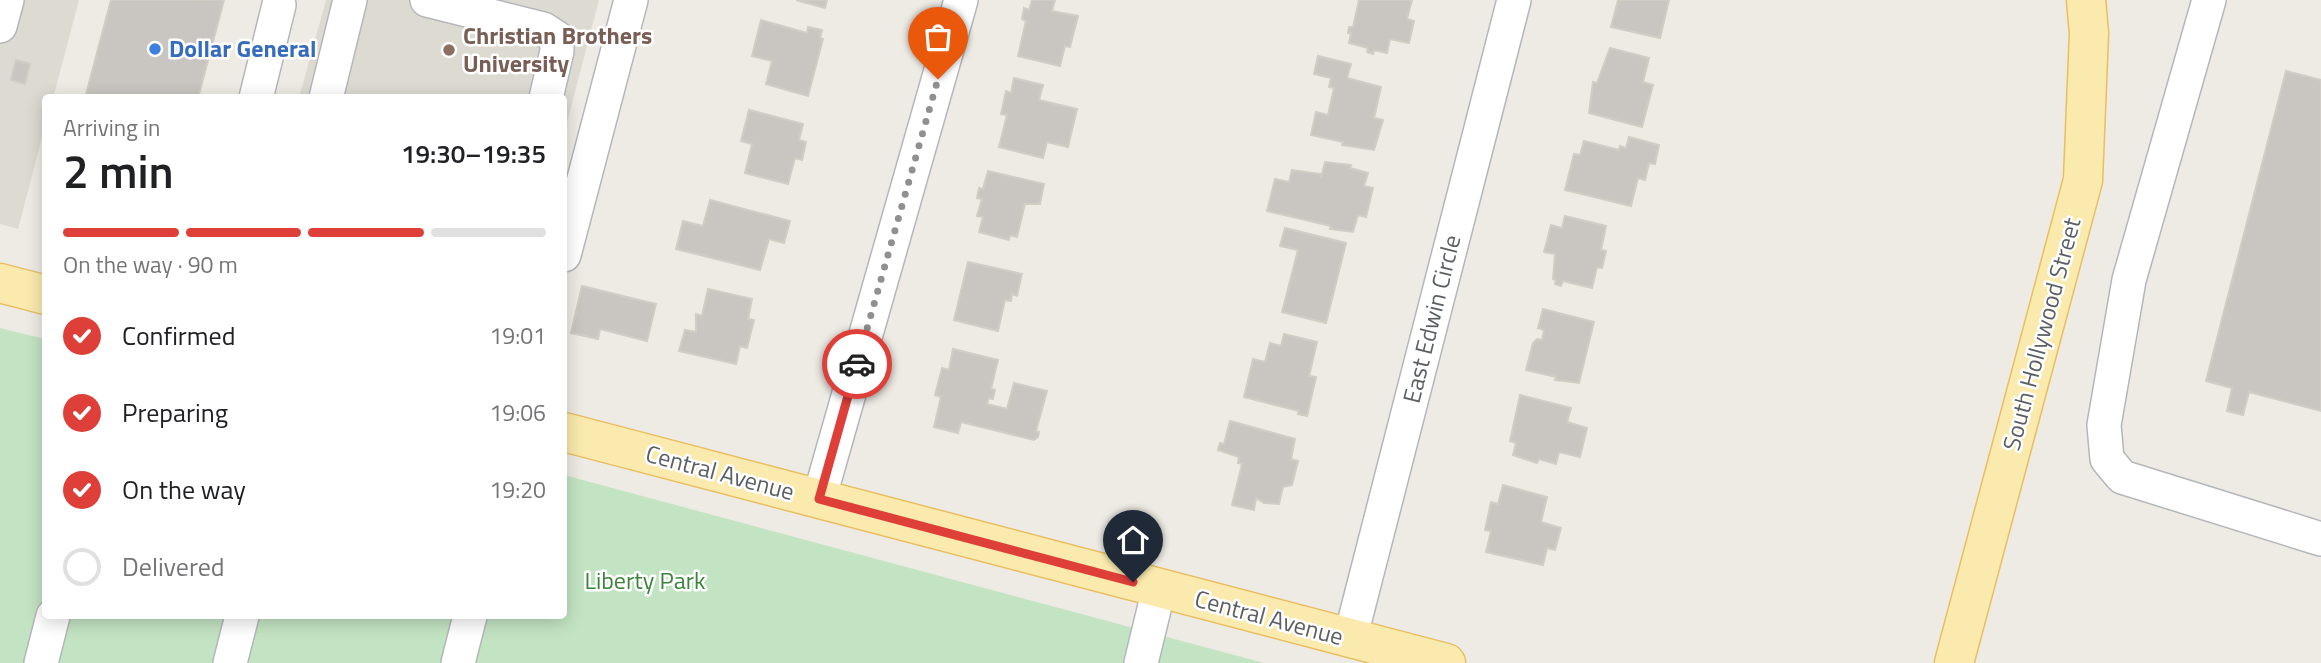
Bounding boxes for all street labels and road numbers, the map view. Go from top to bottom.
street label: South Hollywood Street [1993,213,2090,454]
street label: East Edwin Circle [1393,231,1469,407]
street label: Central Avenue [642,435,799,509]
street label: Central Avenue [1191,580,1348,654]

